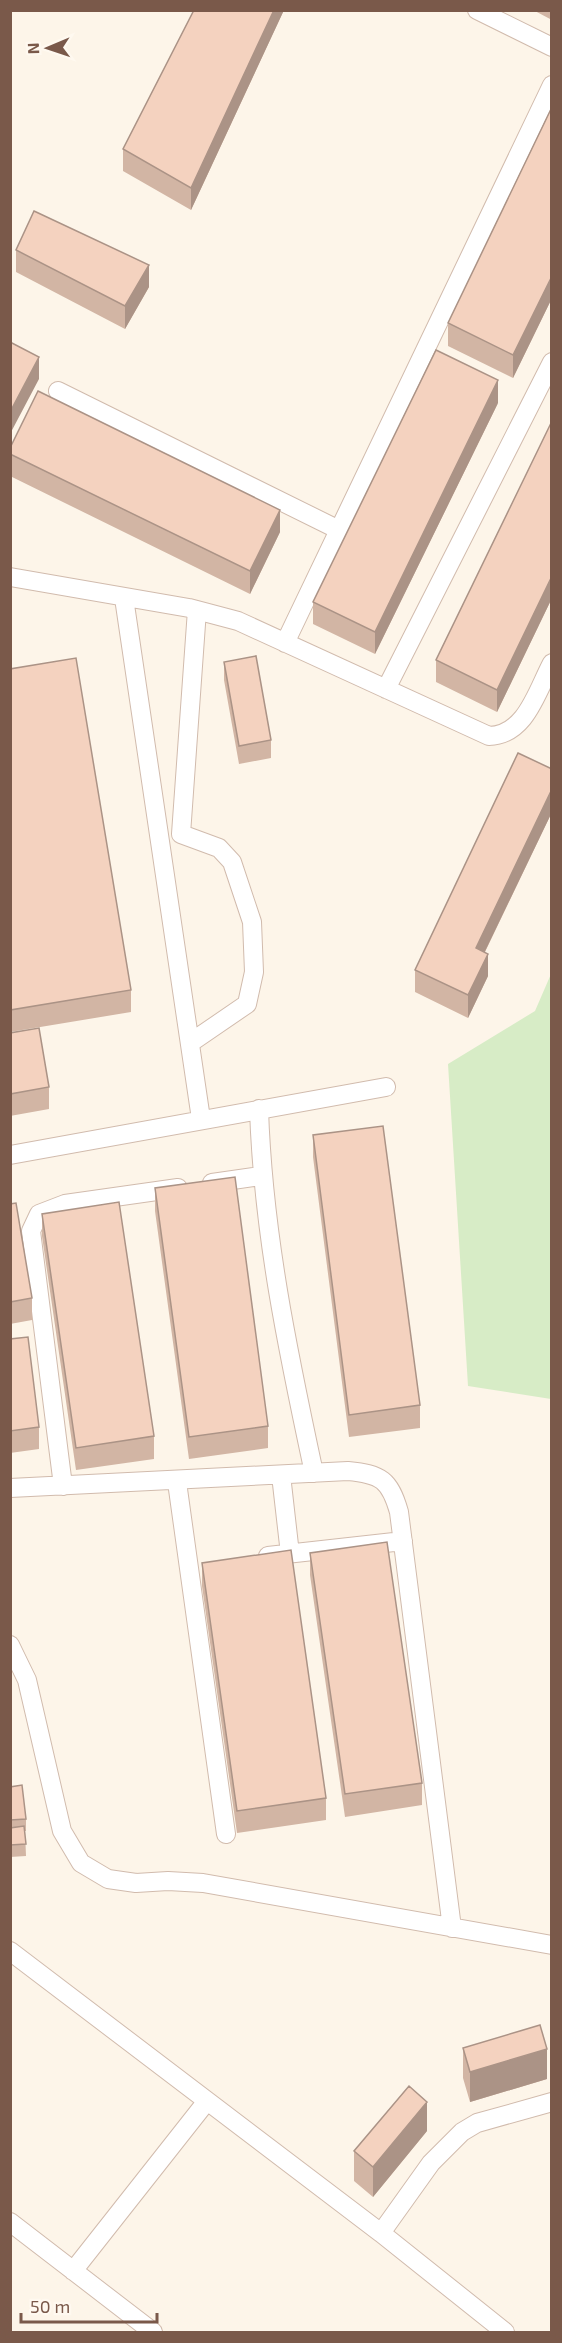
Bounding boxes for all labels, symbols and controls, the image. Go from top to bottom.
north arrow [18,18,78,78]
text: N [23,42,42,55]
scale bar [21,2286,158,2324]
text: 50 m [30,2295,70,2317]

